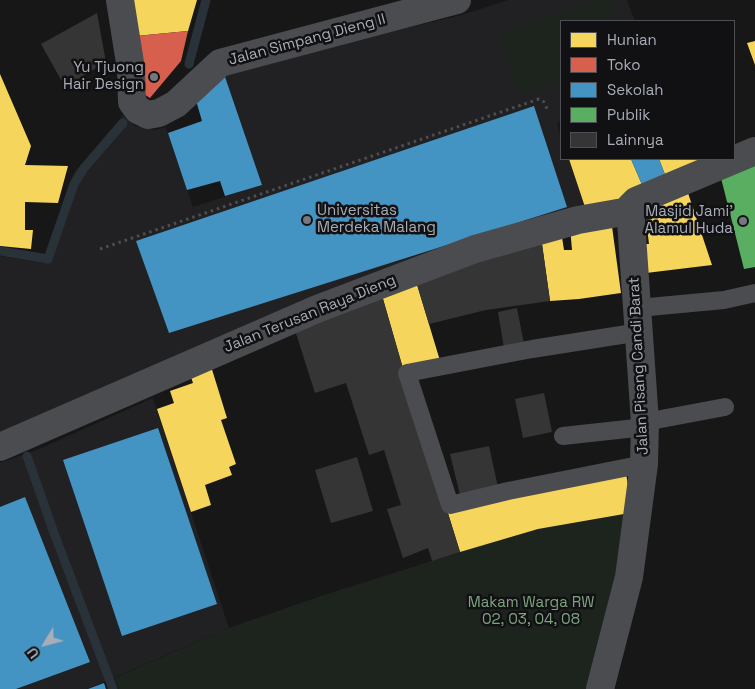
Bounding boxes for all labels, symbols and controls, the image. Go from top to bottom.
street label: Jalan Simpang Dieng II [227,10,387,70]
legend [560,20,735,160]
text: Hunian [607,30,657,49]
text: Toko [607,55,641,74]
place label: Yu Tjuong Hair Design [63,59,144,94]
marker: Yu Tjuong Hair Design [148,71,160,83]
text: Sekolah [607,80,664,99]
text: Publik [607,105,650,124]
text: Lainnya [607,130,664,149]
place label: Universitas Merdeka Malang [317,202,436,237]
place label: Masjid Jami' Alamul Huda [644,203,733,238]
marker: Universitas Merdeka Malang [301,214,313,226]
marker: Masjid Jami' Alamul Huda [737,215,749,227]
street label: Jalan Terusan Raya Dieng [221,271,399,357]
street label: Jalan Pisang Candi Barat [625,277,653,455]
park label: Makam Warga RW 02, 03, 04, 08 [468,594,594,629]
north arrow [20,619,70,669]
text: U [23,644,43,662]

